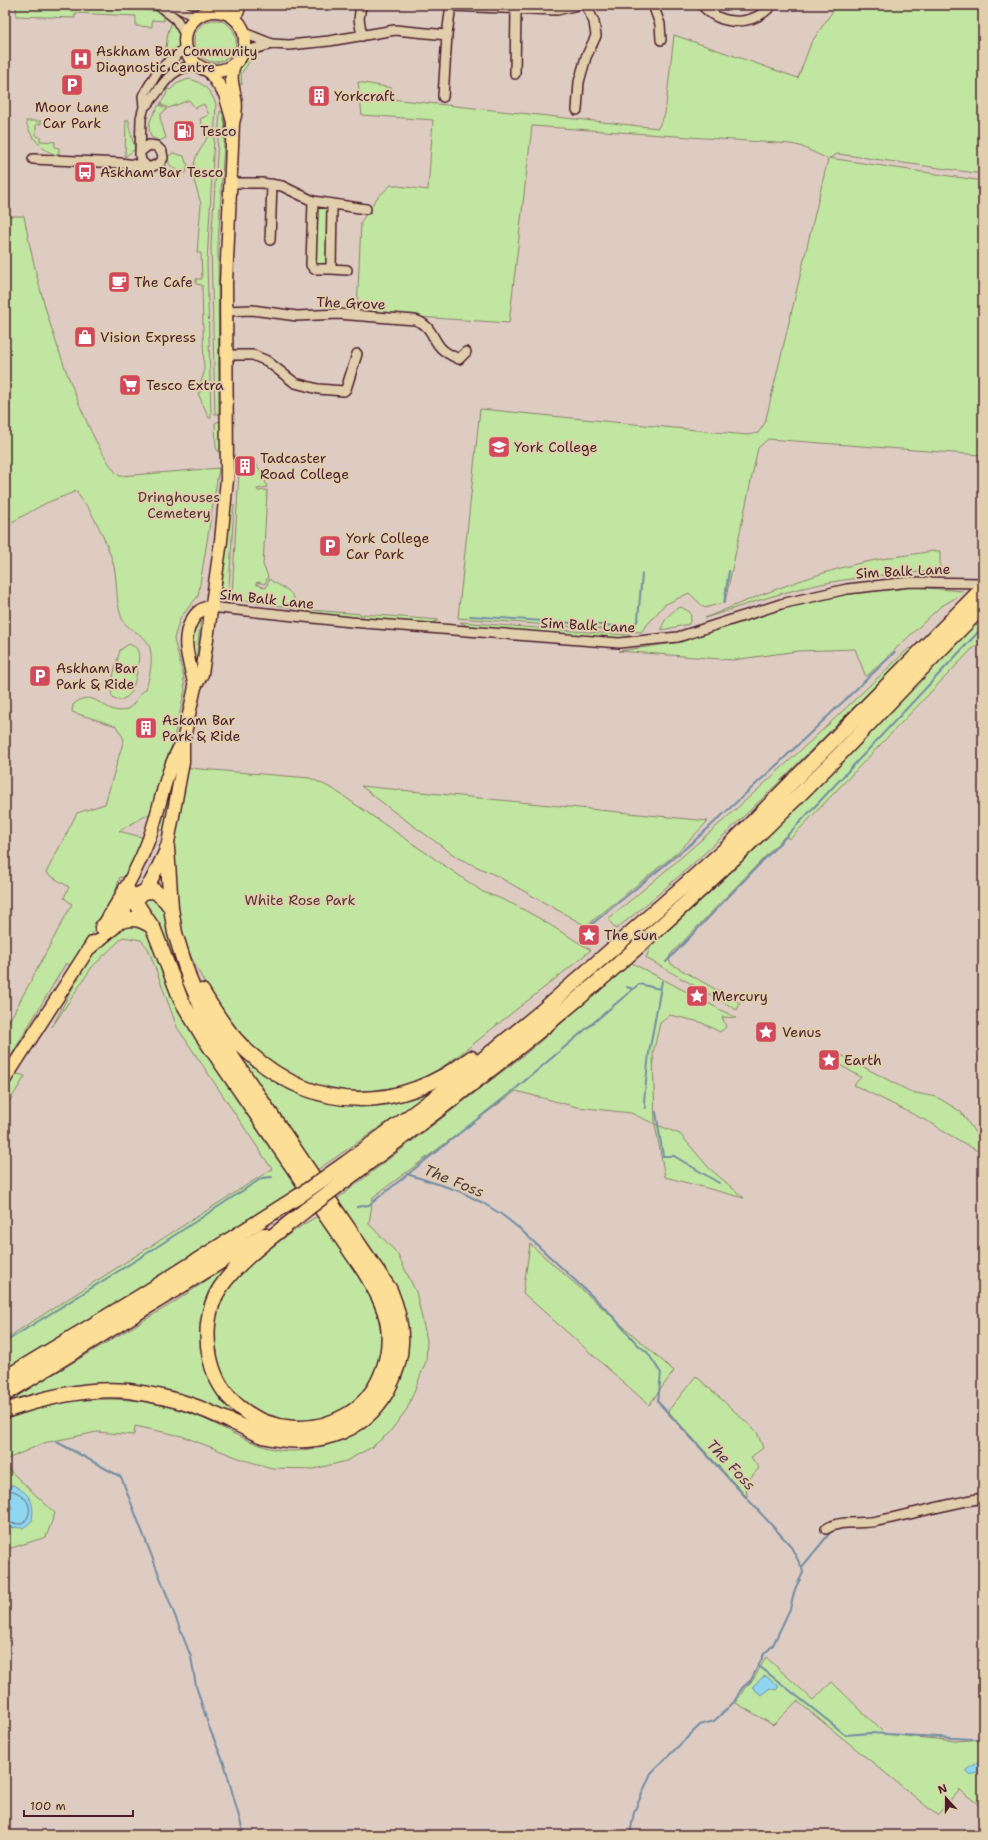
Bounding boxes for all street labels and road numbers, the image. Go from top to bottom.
street label: The Grove [316,293,386,313]
street label: Sim Balk Lane [855,560,951,582]
street label: Sim Balk Lane [219,585,315,613]
street label: Sim Balk Lane [540,614,636,636]

